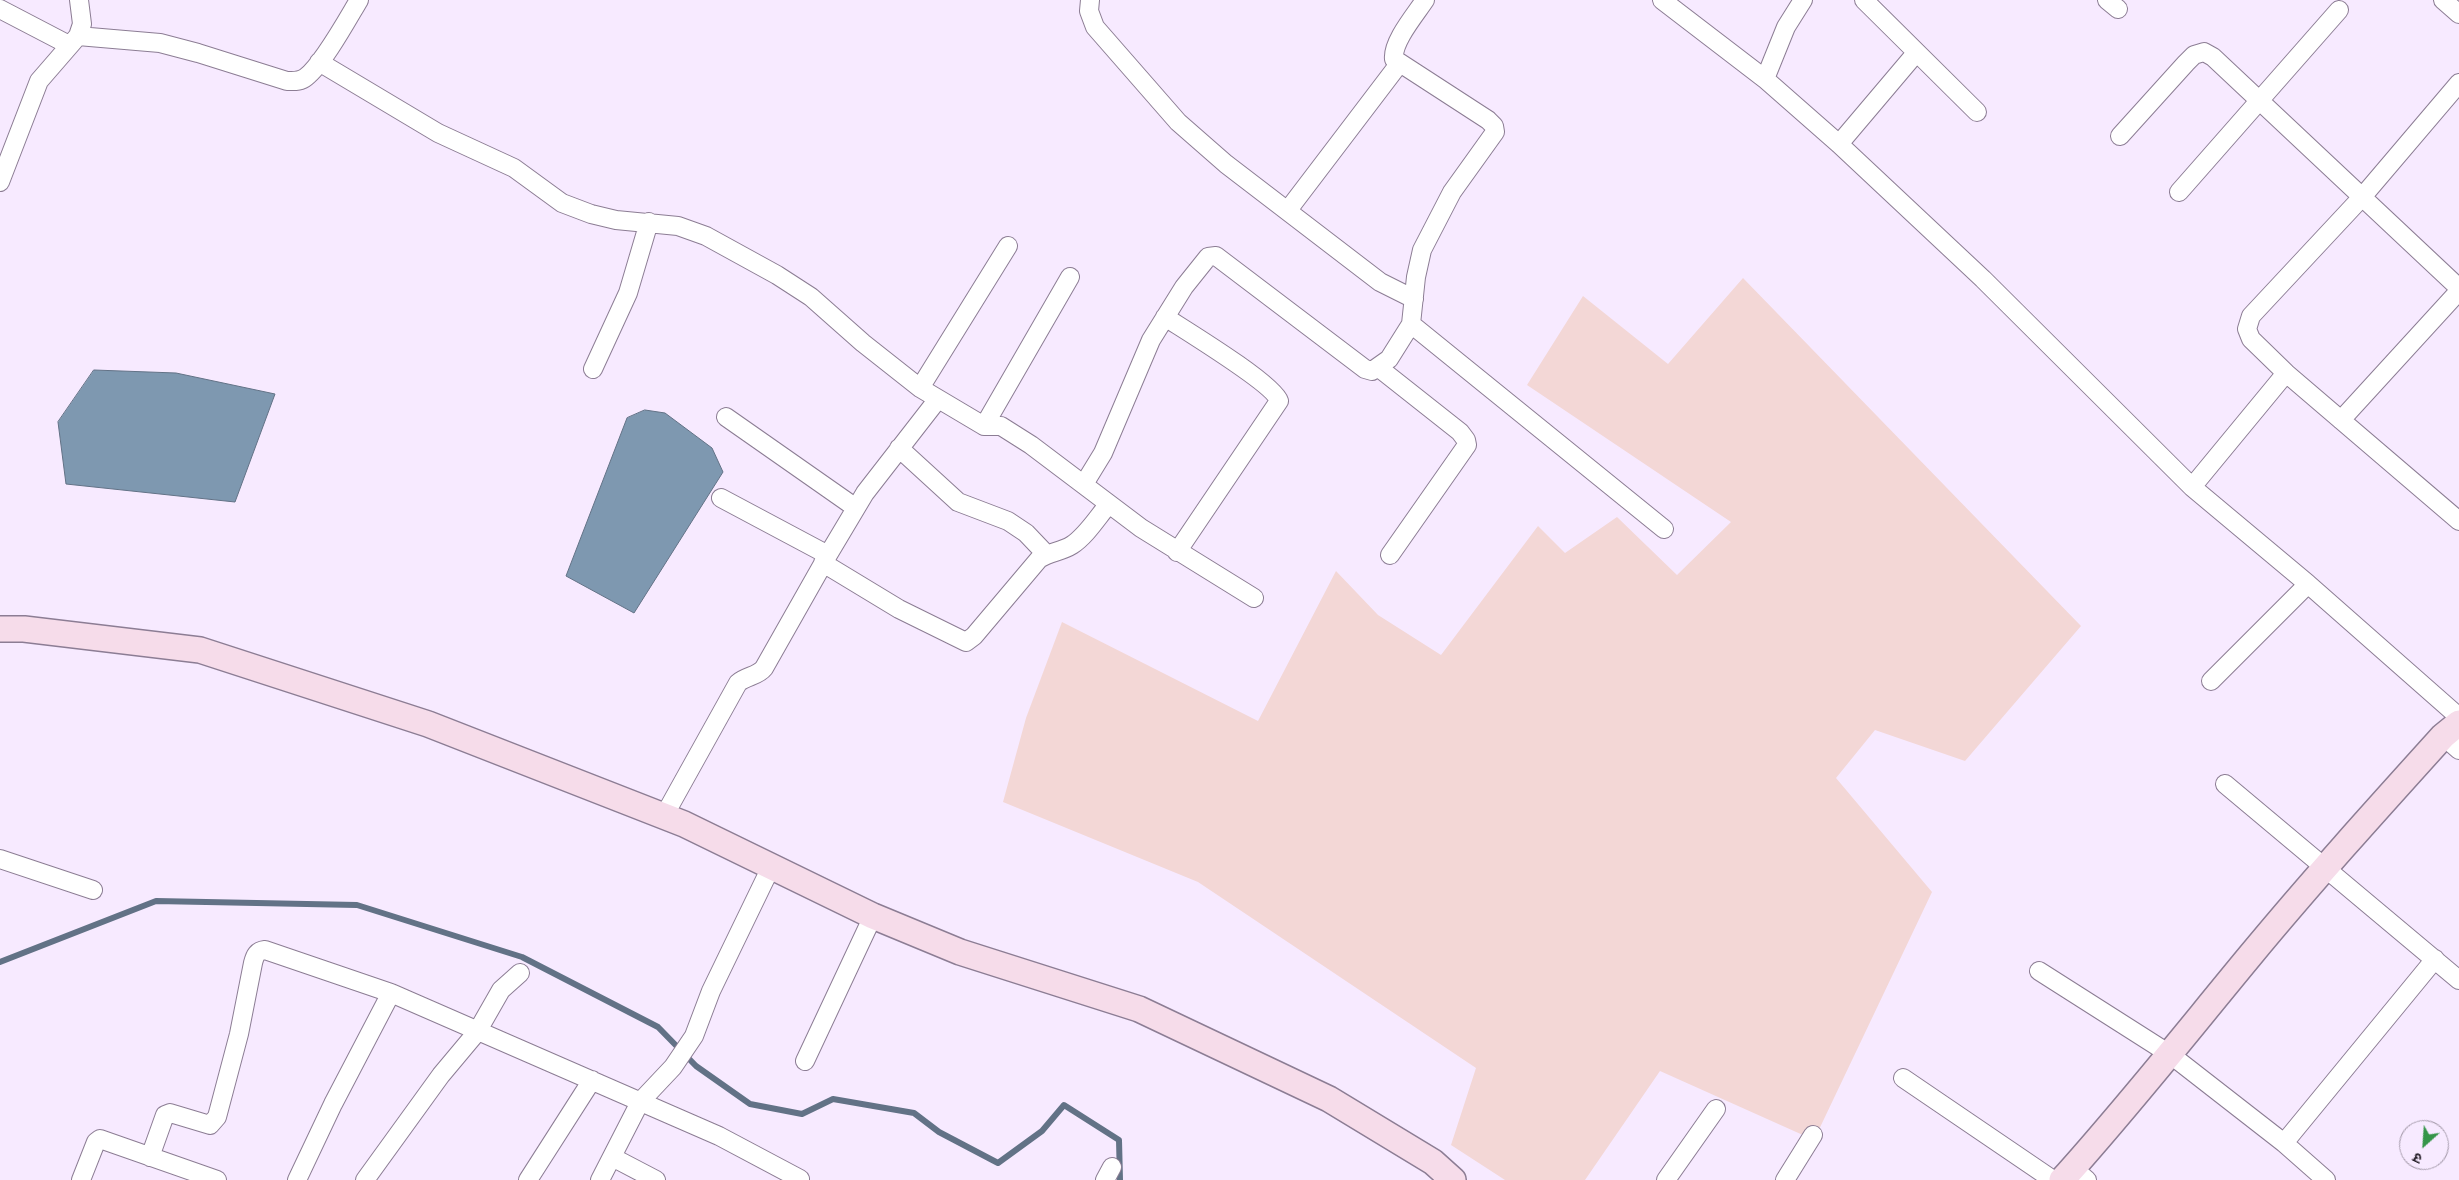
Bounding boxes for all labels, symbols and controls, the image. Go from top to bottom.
north arrow [2399,1120,2449,1170]
text: उ [2410,1149,2425,1167]

